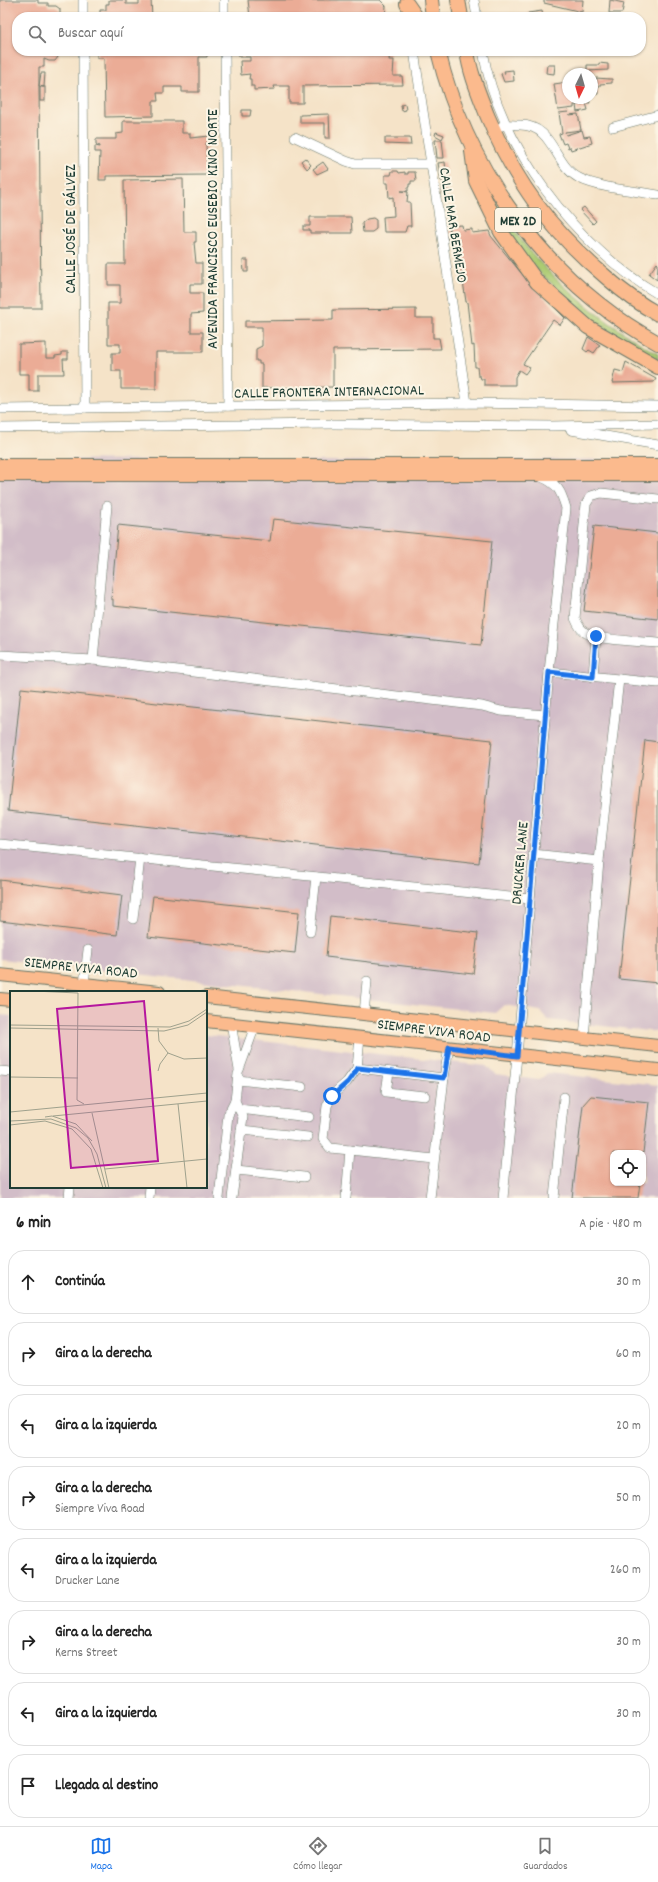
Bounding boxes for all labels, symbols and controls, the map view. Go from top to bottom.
search box [12,12,646,56]
icon: search [26,23,48,45]
text: Buscar aquí [58,23,123,45]
north arrow [562,68,598,104]
street label: AVENIDA FRANCISCO EUSEBIO KINO NORTE [203,109,225,349]
street label: CALLE JOSÉ DE GÁLVEZ [61,164,83,294]
street label: CALLE MAR BERMEJO [432,166,472,285]
road number: MEX 2D [495,208,541,232]
street label: CALLE FRONTERA INTERNACIONAL [234,380,424,406]
route end [587,627,605,645]
street label: DRUCKER LANE [506,821,536,905]
street label: SIEMPRE VIVA ROAD [23,952,139,986]
inset map [10,991,207,1188]
street label: SIEMPRE VIVA ROAD [376,1014,492,1050]
route start [323,1087,341,1105]
map controls [610,1150,646,1186]
button: locate [610,1150,646,1186]
text: 6 min [16,1212,51,1236]
text: A pie · 480 m [579,1215,642,1234]
icon: ahead [17,1271,39,1293]
text: Continúa [55,1271,105,1293]
text: 30 m [616,1273,641,1292]
icon: right [17,1343,39,1365]
text: Gira a la derecha [55,1343,152,1365]
text: 60 m [616,1345,641,1364]
icon: left [17,1415,39,1437]
text: Gira a la izquierda [55,1415,156,1437]
text: 20 m [616,1417,641,1436]
text: Gira a la derecha [55,1478,152,1500]
icon: right [17,1487,39,1509]
text: 50 m [616,1489,641,1508]
text: Siempre Viva Road [55,1500,145,1519]
text: Gira a la izquierda [55,1550,156,1572]
icon: left [17,1559,39,1581]
text: 260 m [610,1561,641,1580]
text: Drucker Lane [55,1572,119,1591]
text: Gira a la derecha [55,1622,152,1644]
icon: right [17,1631,39,1653]
text: 30 m [616,1633,641,1652]
text: Kerns Street [55,1644,118,1663]
icon: left [17,1703,39,1725]
text: Gira a la izquierda [55,1703,156,1725]
text: 30 m [616,1705,641,1724]
icon: arrive [17,1775,39,1797]
text: Llegada al destino [55,1775,158,1797]
tab: Mapa [90,1835,112,1875]
tab: Cómo llegar [293,1835,342,1875]
tab: Guardados [523,1835,568,1875]

